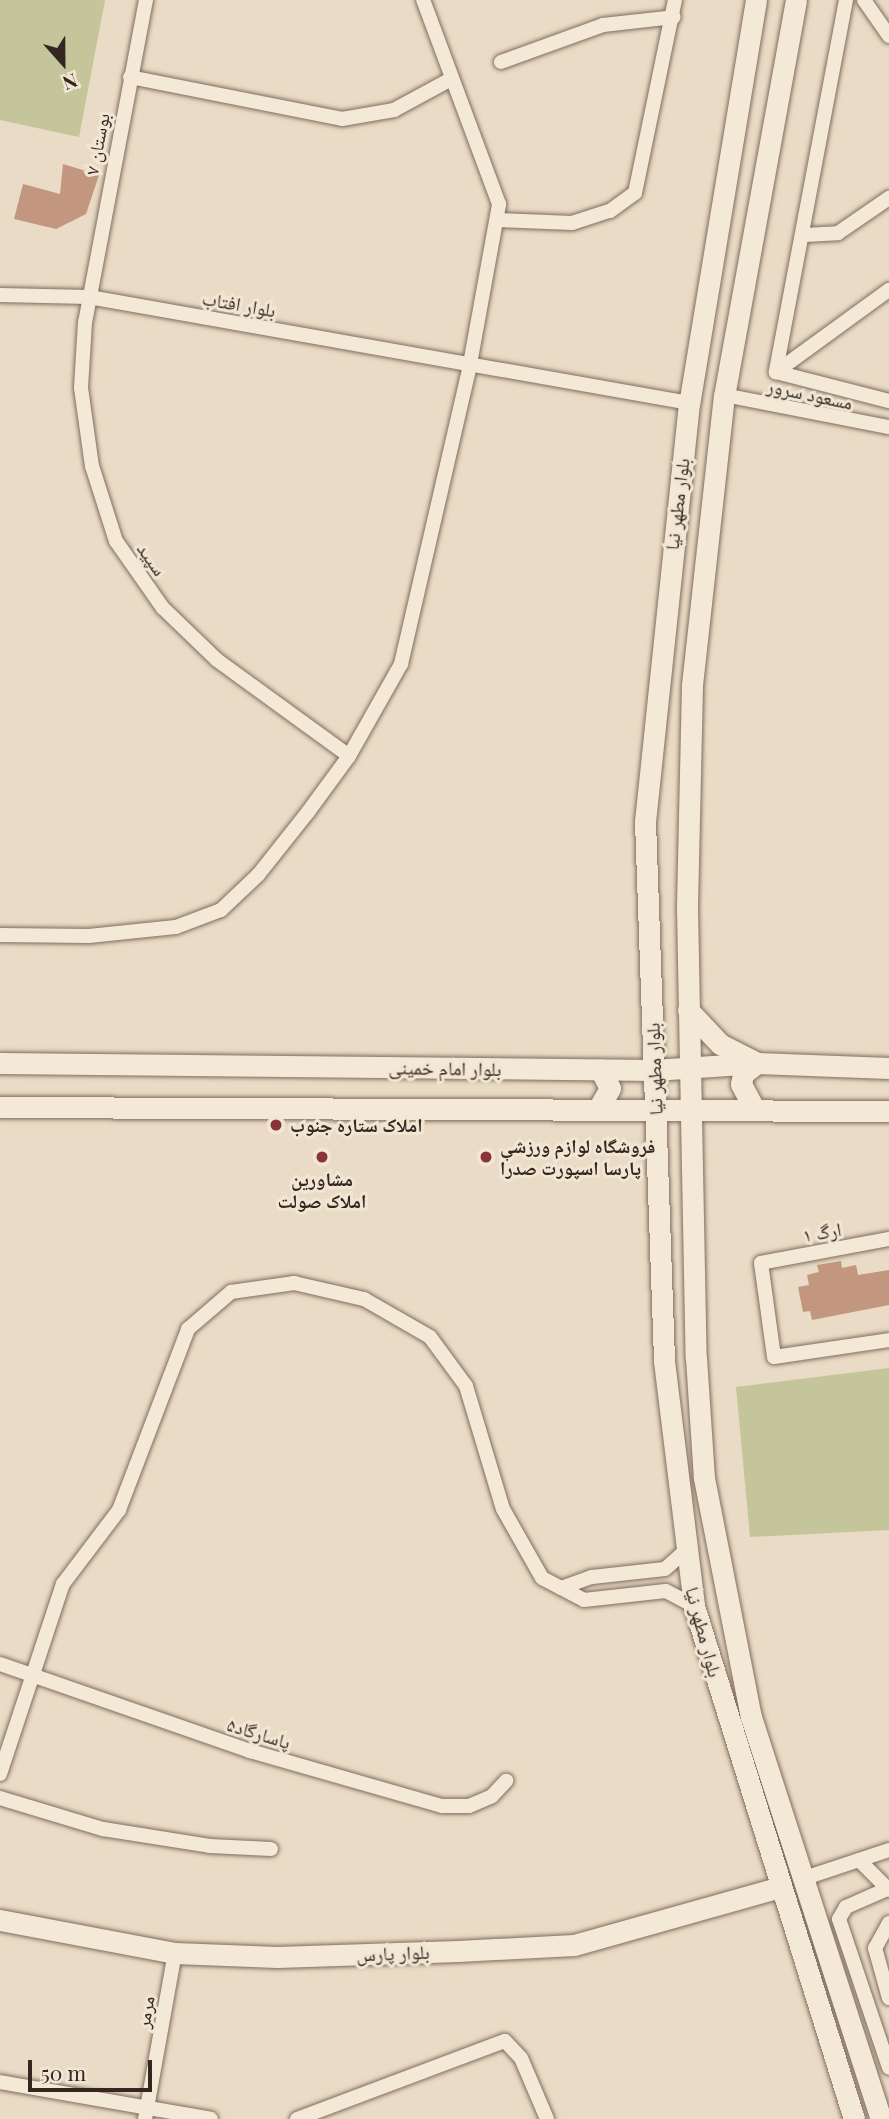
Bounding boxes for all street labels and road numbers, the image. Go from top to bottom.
street label: بوستان ۷ [80,111,114,177]
street label: بلوار افتاب [200,286,278,322]
street label: مسعود سرور [765,374,855,414]
street label: بلوار مطهر نیا [660,457,694,551]
street label: سپید [133,538,171,580]
street label: بلوار مطهر نیا [641,1022,667,1116]
street label: بلوار امام خمینی [388,1056,502,1080]
street label: ارگ ۱ [801,1217,843,1247]
street label: بلوار مطهر نیا [681,1584,727,1680]
street label: پاسارگاد۵ [225,1713,293,1753]
street label: بلوار پارس [356,1940,430,1966]
street label: مرمر [131,1994,159,2030]

